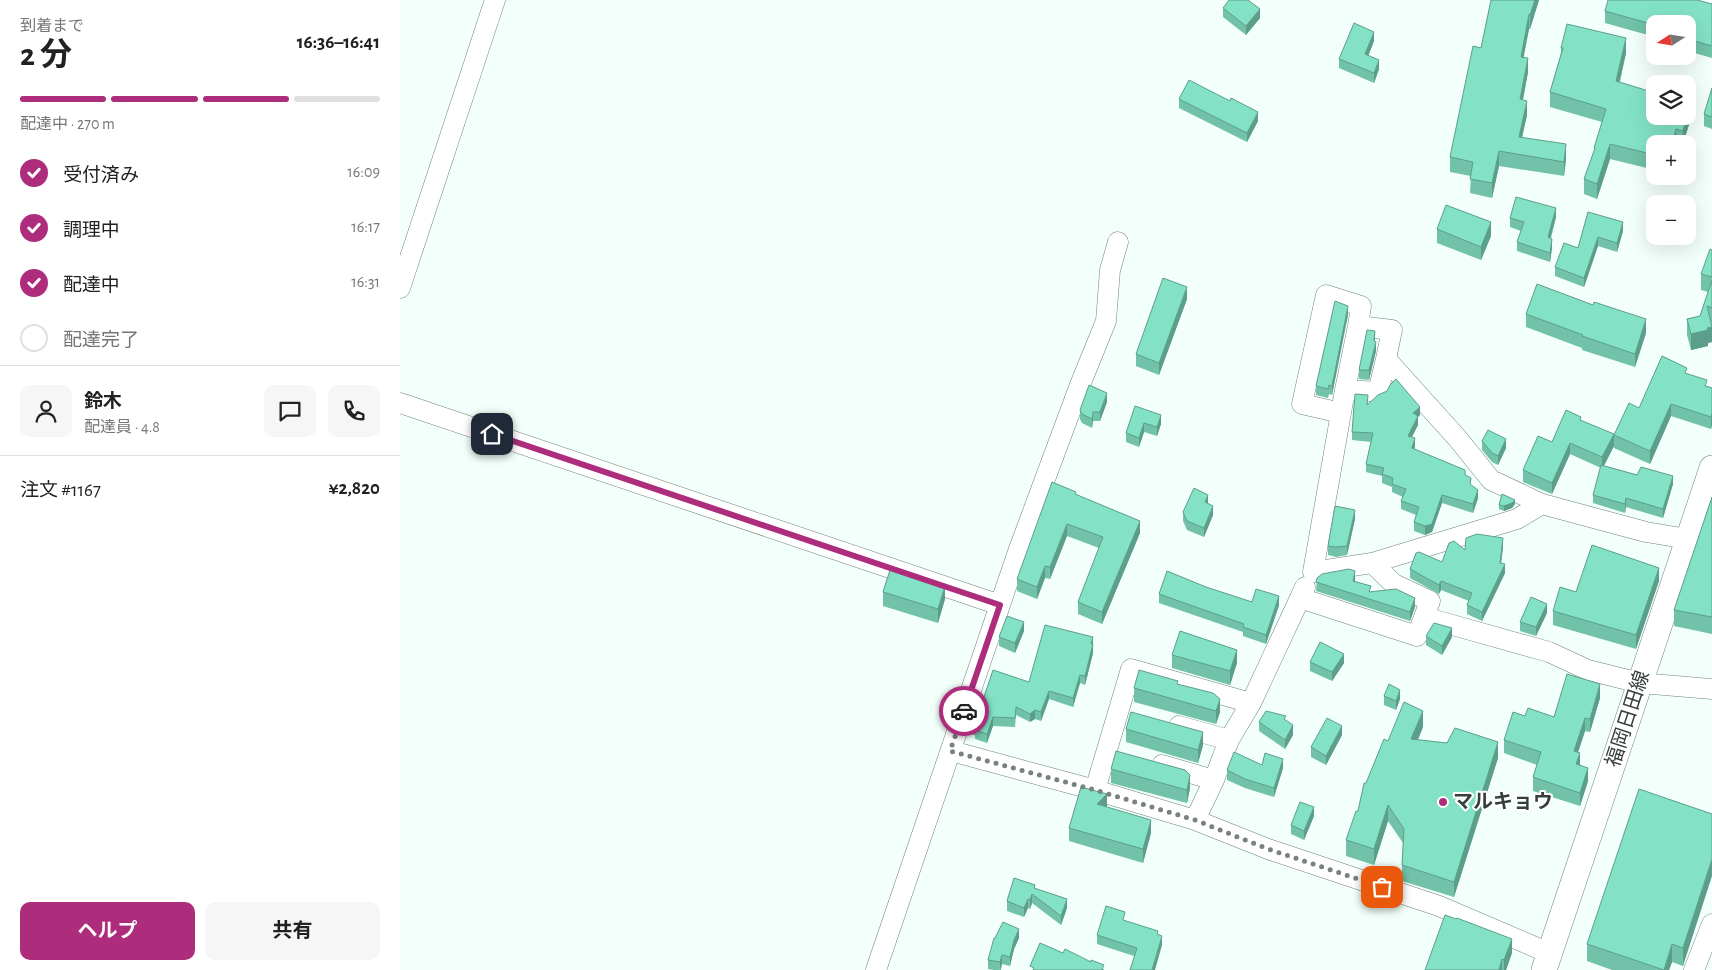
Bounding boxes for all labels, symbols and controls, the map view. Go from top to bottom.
north arrow [1646,15,1696,65]
map controls [1646,15,1696,245]
text: 到着まで [20,18,84,34]
text: 16:36–16:41 [297,33,380,52]
text: 2 分 [20,39,72,71]
button: layers [1646,75,1696,125]
text: 配達中 · 270 m [20,116,115,132]
button: + [1646,135,1696,185]
icon: check [20,159,48,187]
text: 16:09 [347,164,380,180]
text: 受付済み [63,166,139,185]
button: − [1646,195,1696,245]
icon: check [20,214,48,242]
text: 16:17 [351,219,380,235]
text: 調理中 [63,221,120,240]
icon: check [20,269,48,297]
text: 16:31 [351,274,380,290]
text: 配達中 [63,276,120,295]
text: 配達完了 [63,331,139,350]
button: person [20,385,72,437]
button: chat [264,385,316,437]
button: phone [328,385,380,437]
text: 鈴木 [84,392,122,411]
pin [471,413,513,455]
text: 配達員 · 4.8 [84,419,160,435]
icon: home [478,420,506,448]
text: ¥2,820 [328,479,380,498]
text: 注文 #1167 [20,481,101,500]
street label: 福岡日田線 [1601,668,1653,770]
courier [939,686,989,736]
icon: car [950,697,978,725]
place label: マルキョウ [1453,791,1553,812]
marker: マルキョウ [1437,796,1449,808]
pin [1361,866,1403,908]
icon: bag [1368,873,1396,901]
button: ヘルプ [20,902,195,960]
button: 共有 [205,902,380,960]

